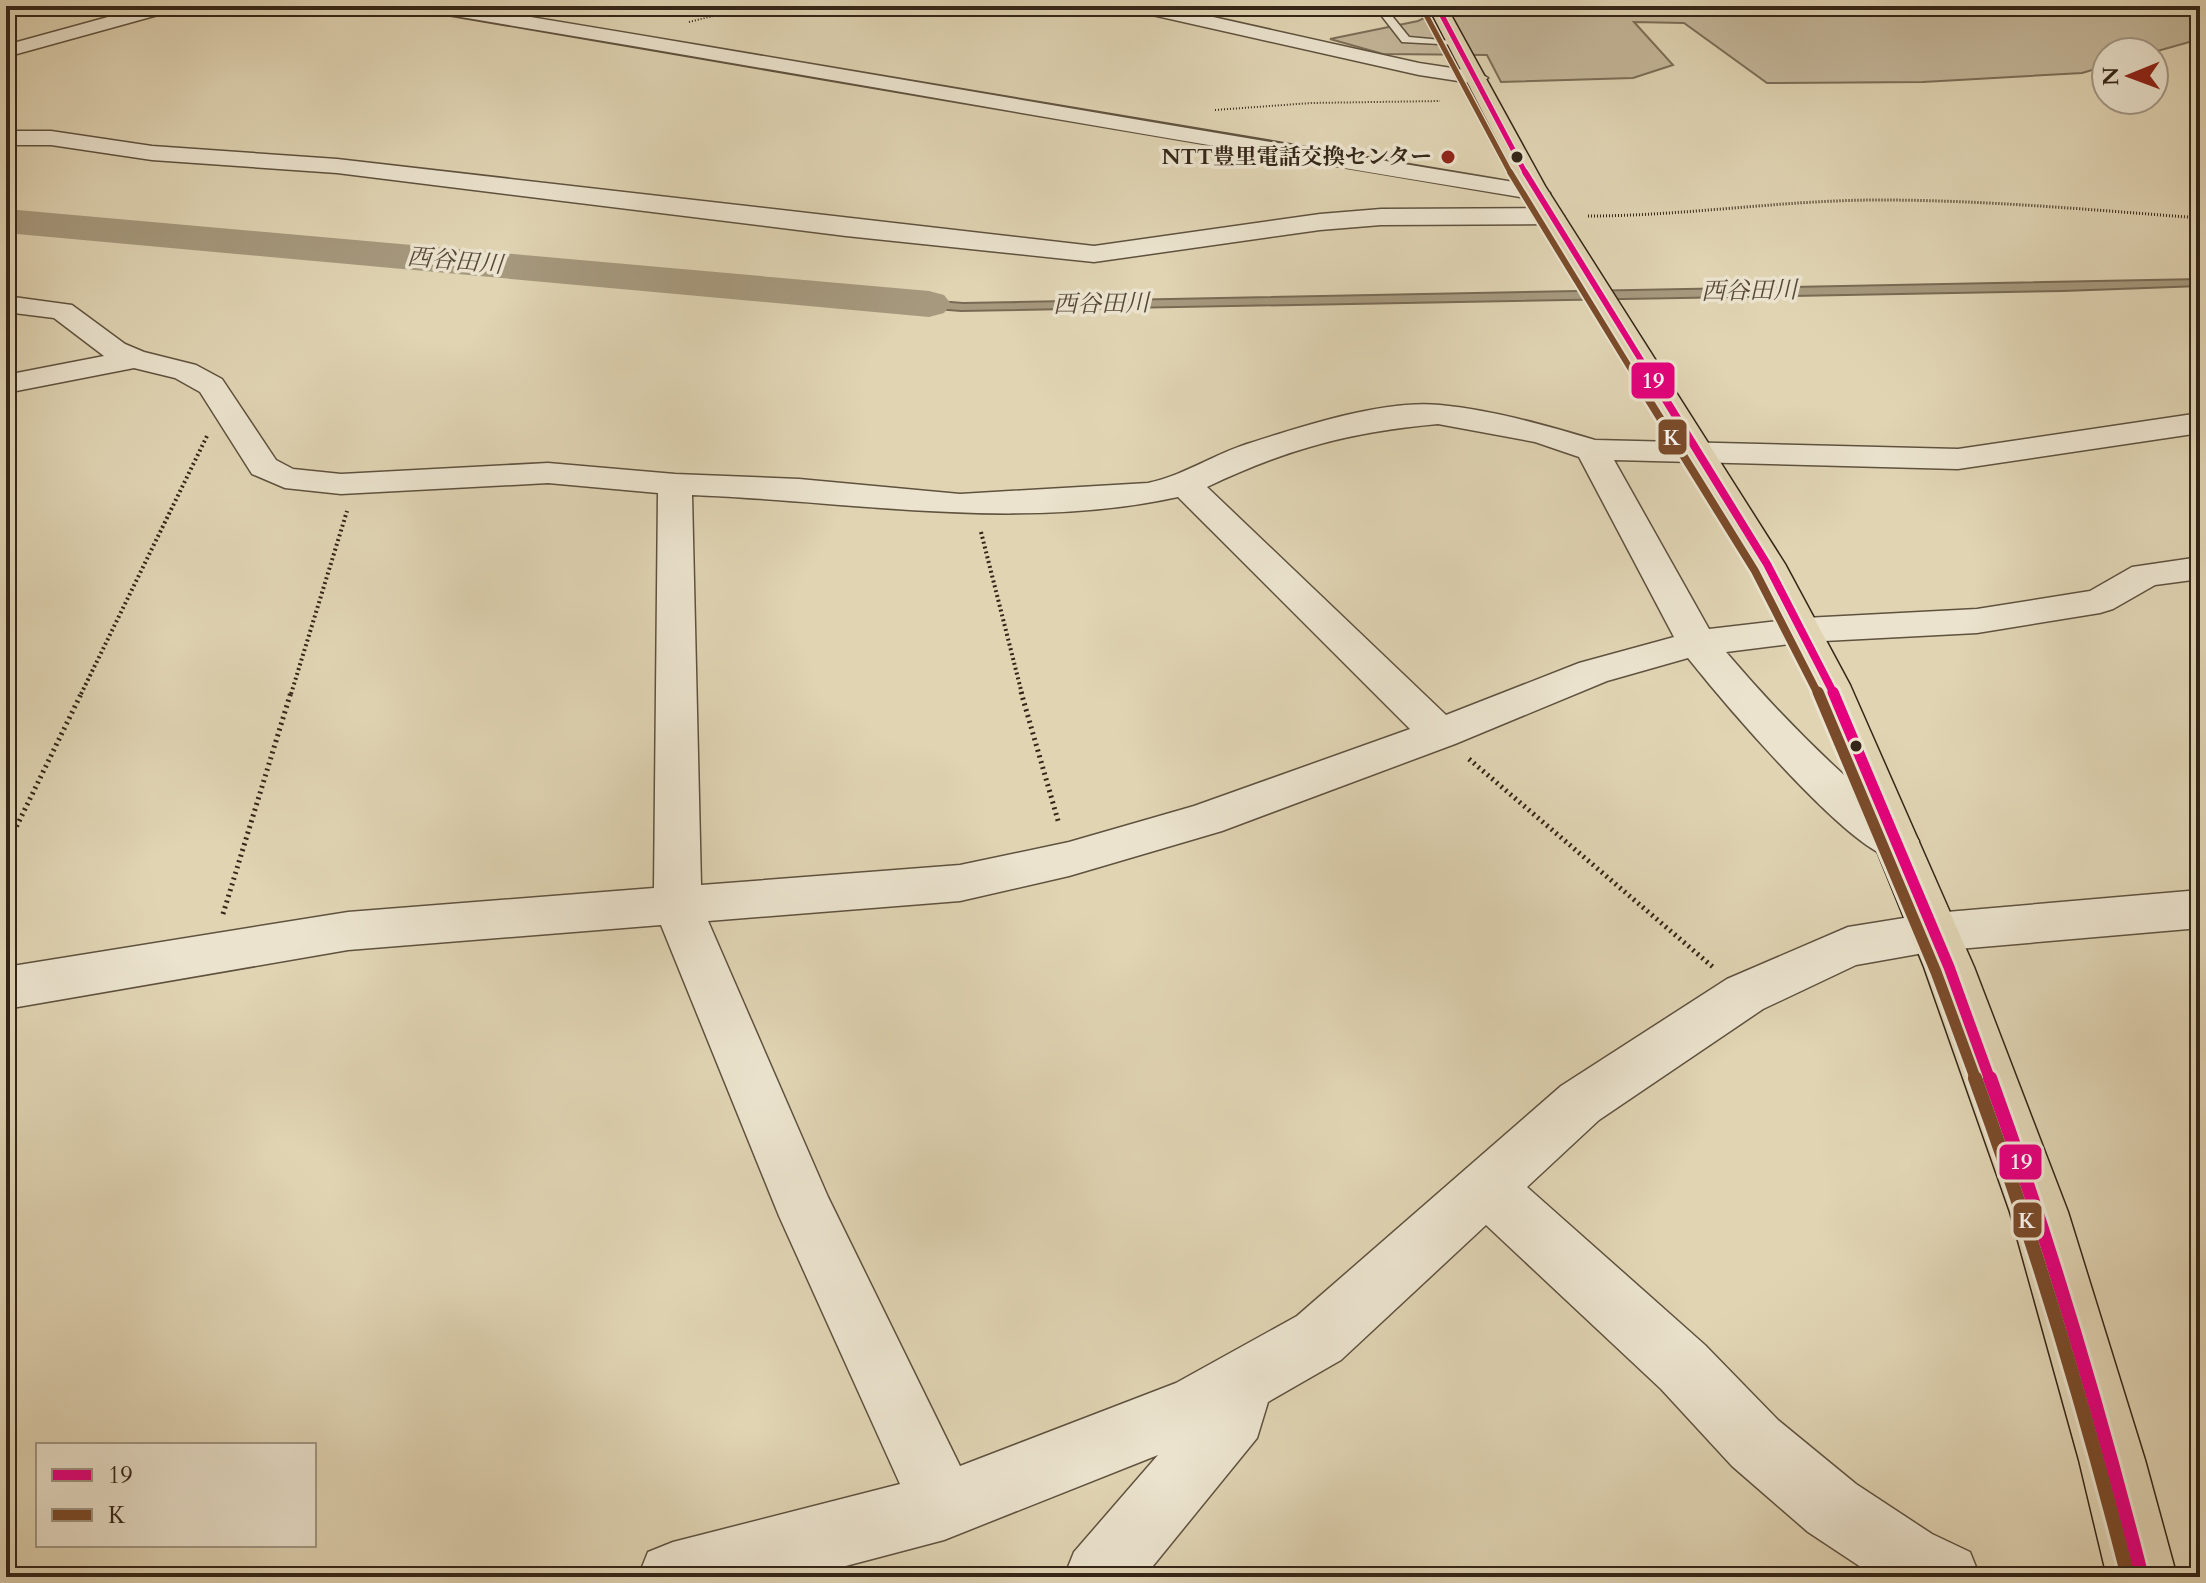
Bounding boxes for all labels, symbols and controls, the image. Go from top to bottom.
north arrow [2090,36,2170,116]
text: N [2096,67,2126,86]
place label: NTT豊里電話交換センター [1162,142,1432,172]
marker: NTT豊里電話交換センター [1439,148,1457,166]
unlabelled marker [1509,149,1525,165]
water label: 西谷田川 [406,240,507,282]
water label: 西谷田川 [1701,274,1800,308]
water label: 西谷田川 [1053,287,1152,321]
line badge: 19 [1630,361,1676,400]
text: 19 [1642,366,1664,396]
line badge: K [1657,418,1688,456]
text: K [1663,423,1681,453]
unlabelled marker [1848,738,1864,754]
line badge: 19 [1998,1143,2043,1181]
text: 19 [2010,1147,2032,1177]
line badge: K [2012,1201,2043,1239]
text: K [2018,1206,2036,1236]
legend [36,1443,316,1547]
text: 19 [108,1459,133,1492]
text: K [108,1499,126,1532]

